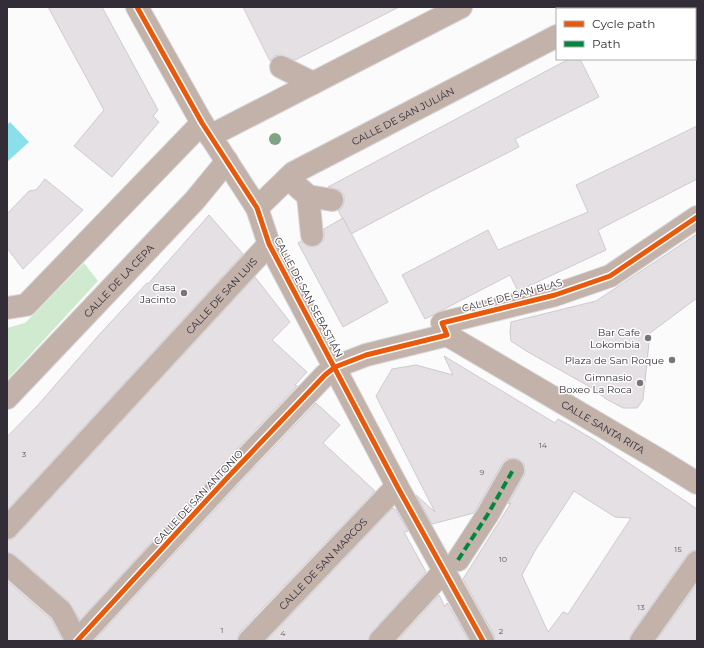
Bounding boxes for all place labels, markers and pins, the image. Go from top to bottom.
place label: Casa Jacinto [139,281,176,306]
marker: Casa Jacinto [179,288,189,298]
place label: Bar Cafe Lokombia [590,326,640,351]
marker: Bar Cafe Lokombia [643,333,653,343]
place label: Plaza de San Roque [565,354,664,367]
marker: Plaza de San Roque [667,355,677,365]
place label: Gimnasio Boxeo La Roca [559,371,632,396]
marker: Gimnasio Boxeo La Roca [635,378,645,388]

